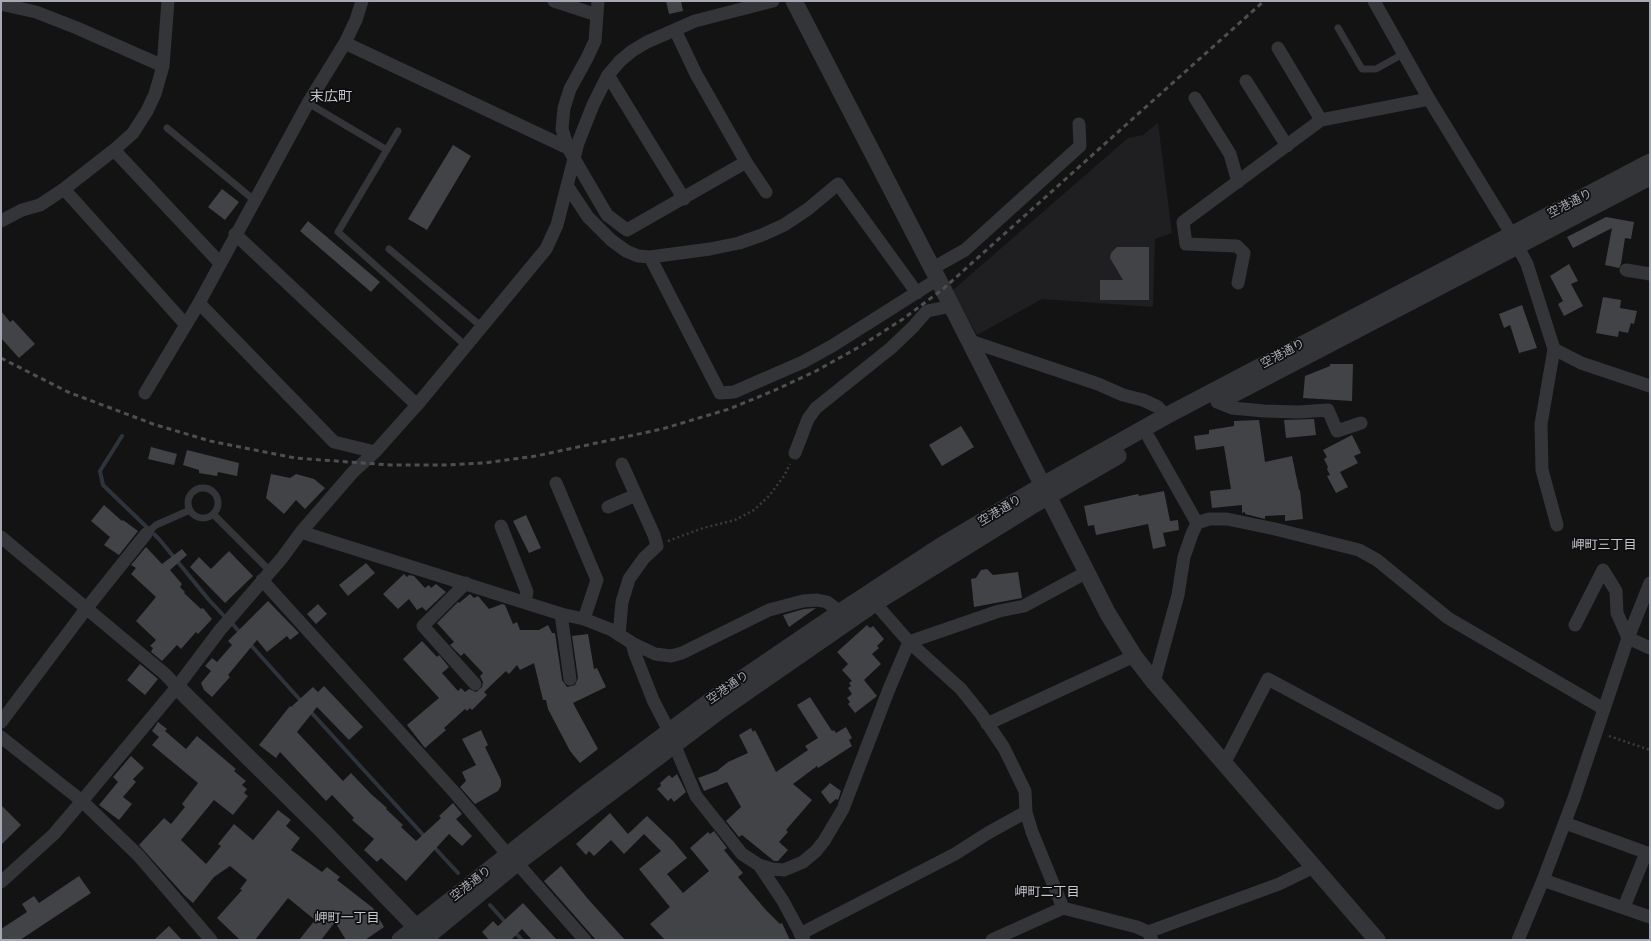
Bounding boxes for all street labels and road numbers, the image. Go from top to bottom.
street label: 空港通り [1545,187,1595,221]
street label: 空港通り [1258,336,1308,372]
street label: 空港通り [976,492,1024,530]
street label: 空港通り [704,668,752,708]
street label: 空港通り [448,864,494,904]

